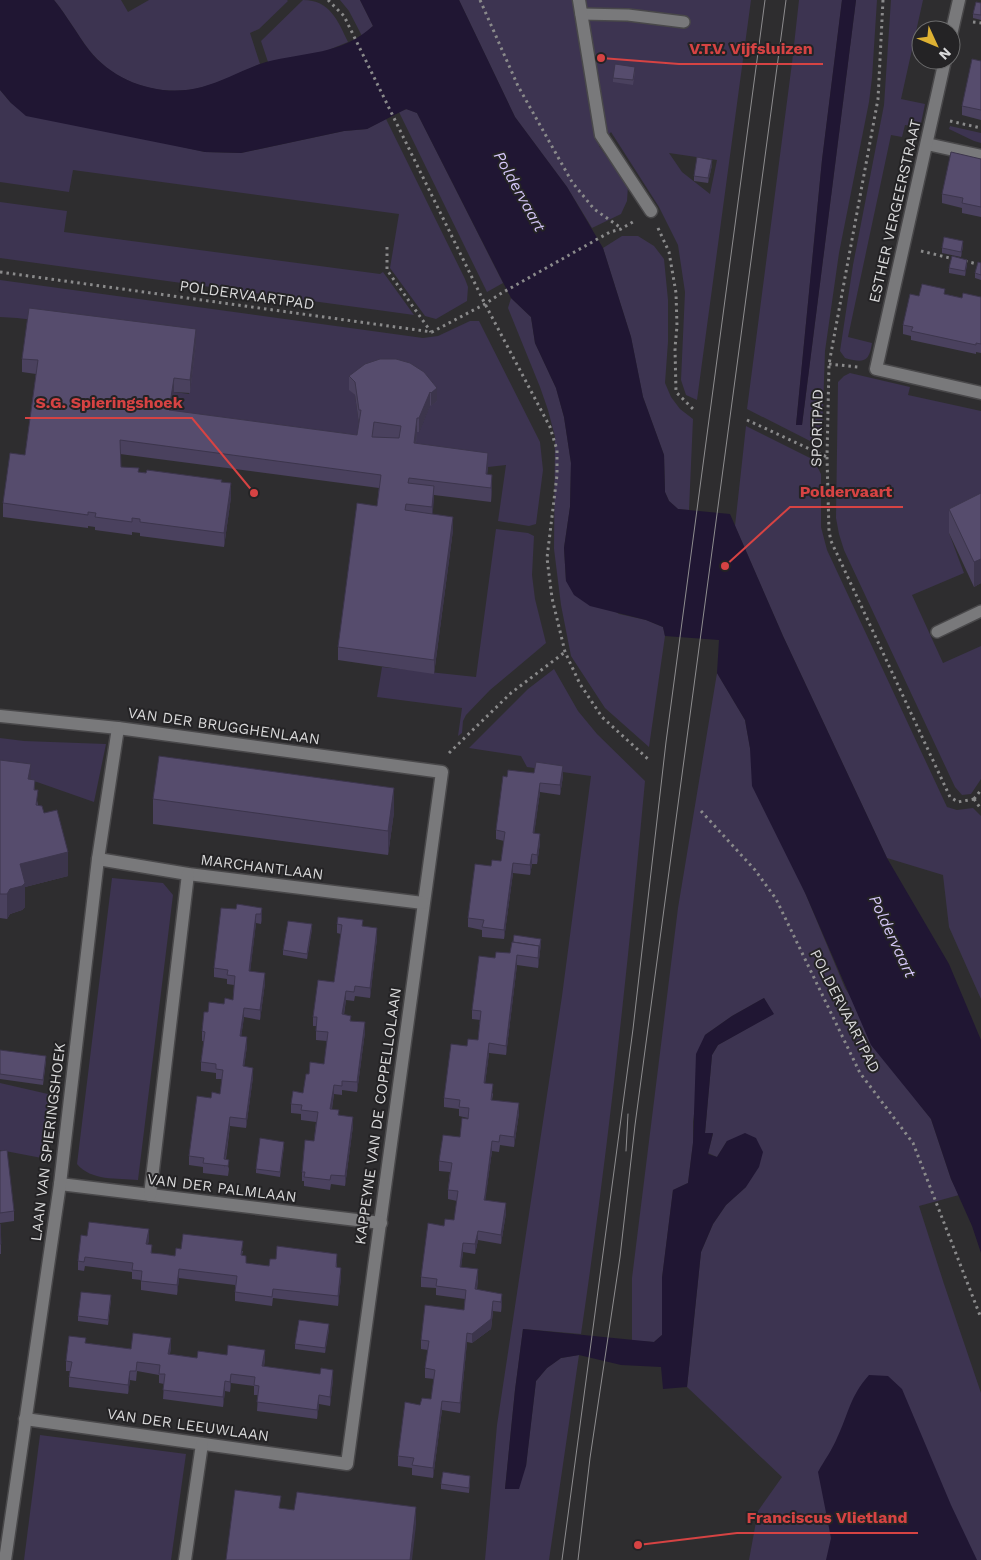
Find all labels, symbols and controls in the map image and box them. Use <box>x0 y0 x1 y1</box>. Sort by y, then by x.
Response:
north arrow <box>911 20 961 70</box>
callout: V.T.V. Vijfsluizen <box>679 33 823 64</box>
text: V.T.V. Vijfsluizen <box>689 39 813 58</box>
text: N <box>936 45 955 63</box>
street label: ESTHER VERGEERSTRAAT <box>865 117 925 305</box>
water label: Poldervaart <box>490 148 550 235</box>
street label: POLDERVAARTPAD <box>178 277 316 313</box>
callout: S.G. Spieringshoek <box>25 387 192 418</box>
street label: SPORTPAD <box>807 389 827 467</box>
text: S.G. Spieringshoek <box>35 393 183 412</box>
callout: Poldervaart <box>790 476 903 507</box>
text: Poldervaart <box>800 482 892 501</box>
street label: VAN DER BRUGGHENLAAN <box>127 704 321 748</box>
street label: MARCHANTLAAN <box>200 851 324 883</box>
water label: Poldervaart <box>865 892 920 981</box>
street label: POLDERVAARTPAD <box>806 946 884 1076</box>
street label: KAPPEYNE VAN DE COPPELLOLAAN <box>351 986 405 1246</box>
street label: LAAN VAN SPIERINGSHOEK <box>27 1042 69 1242</box>
street label: VAN DER PALMLAAN <box>146 1170 298 1206</box>
street label: VAN DER LEEUWLAAN <box>106 1405 270 1445</box>
callout: Franciscus Vlietland <box>737 1502 918 1533</box>
text: Franciscus Vlietland <box>747 1508 907 1527</box>

